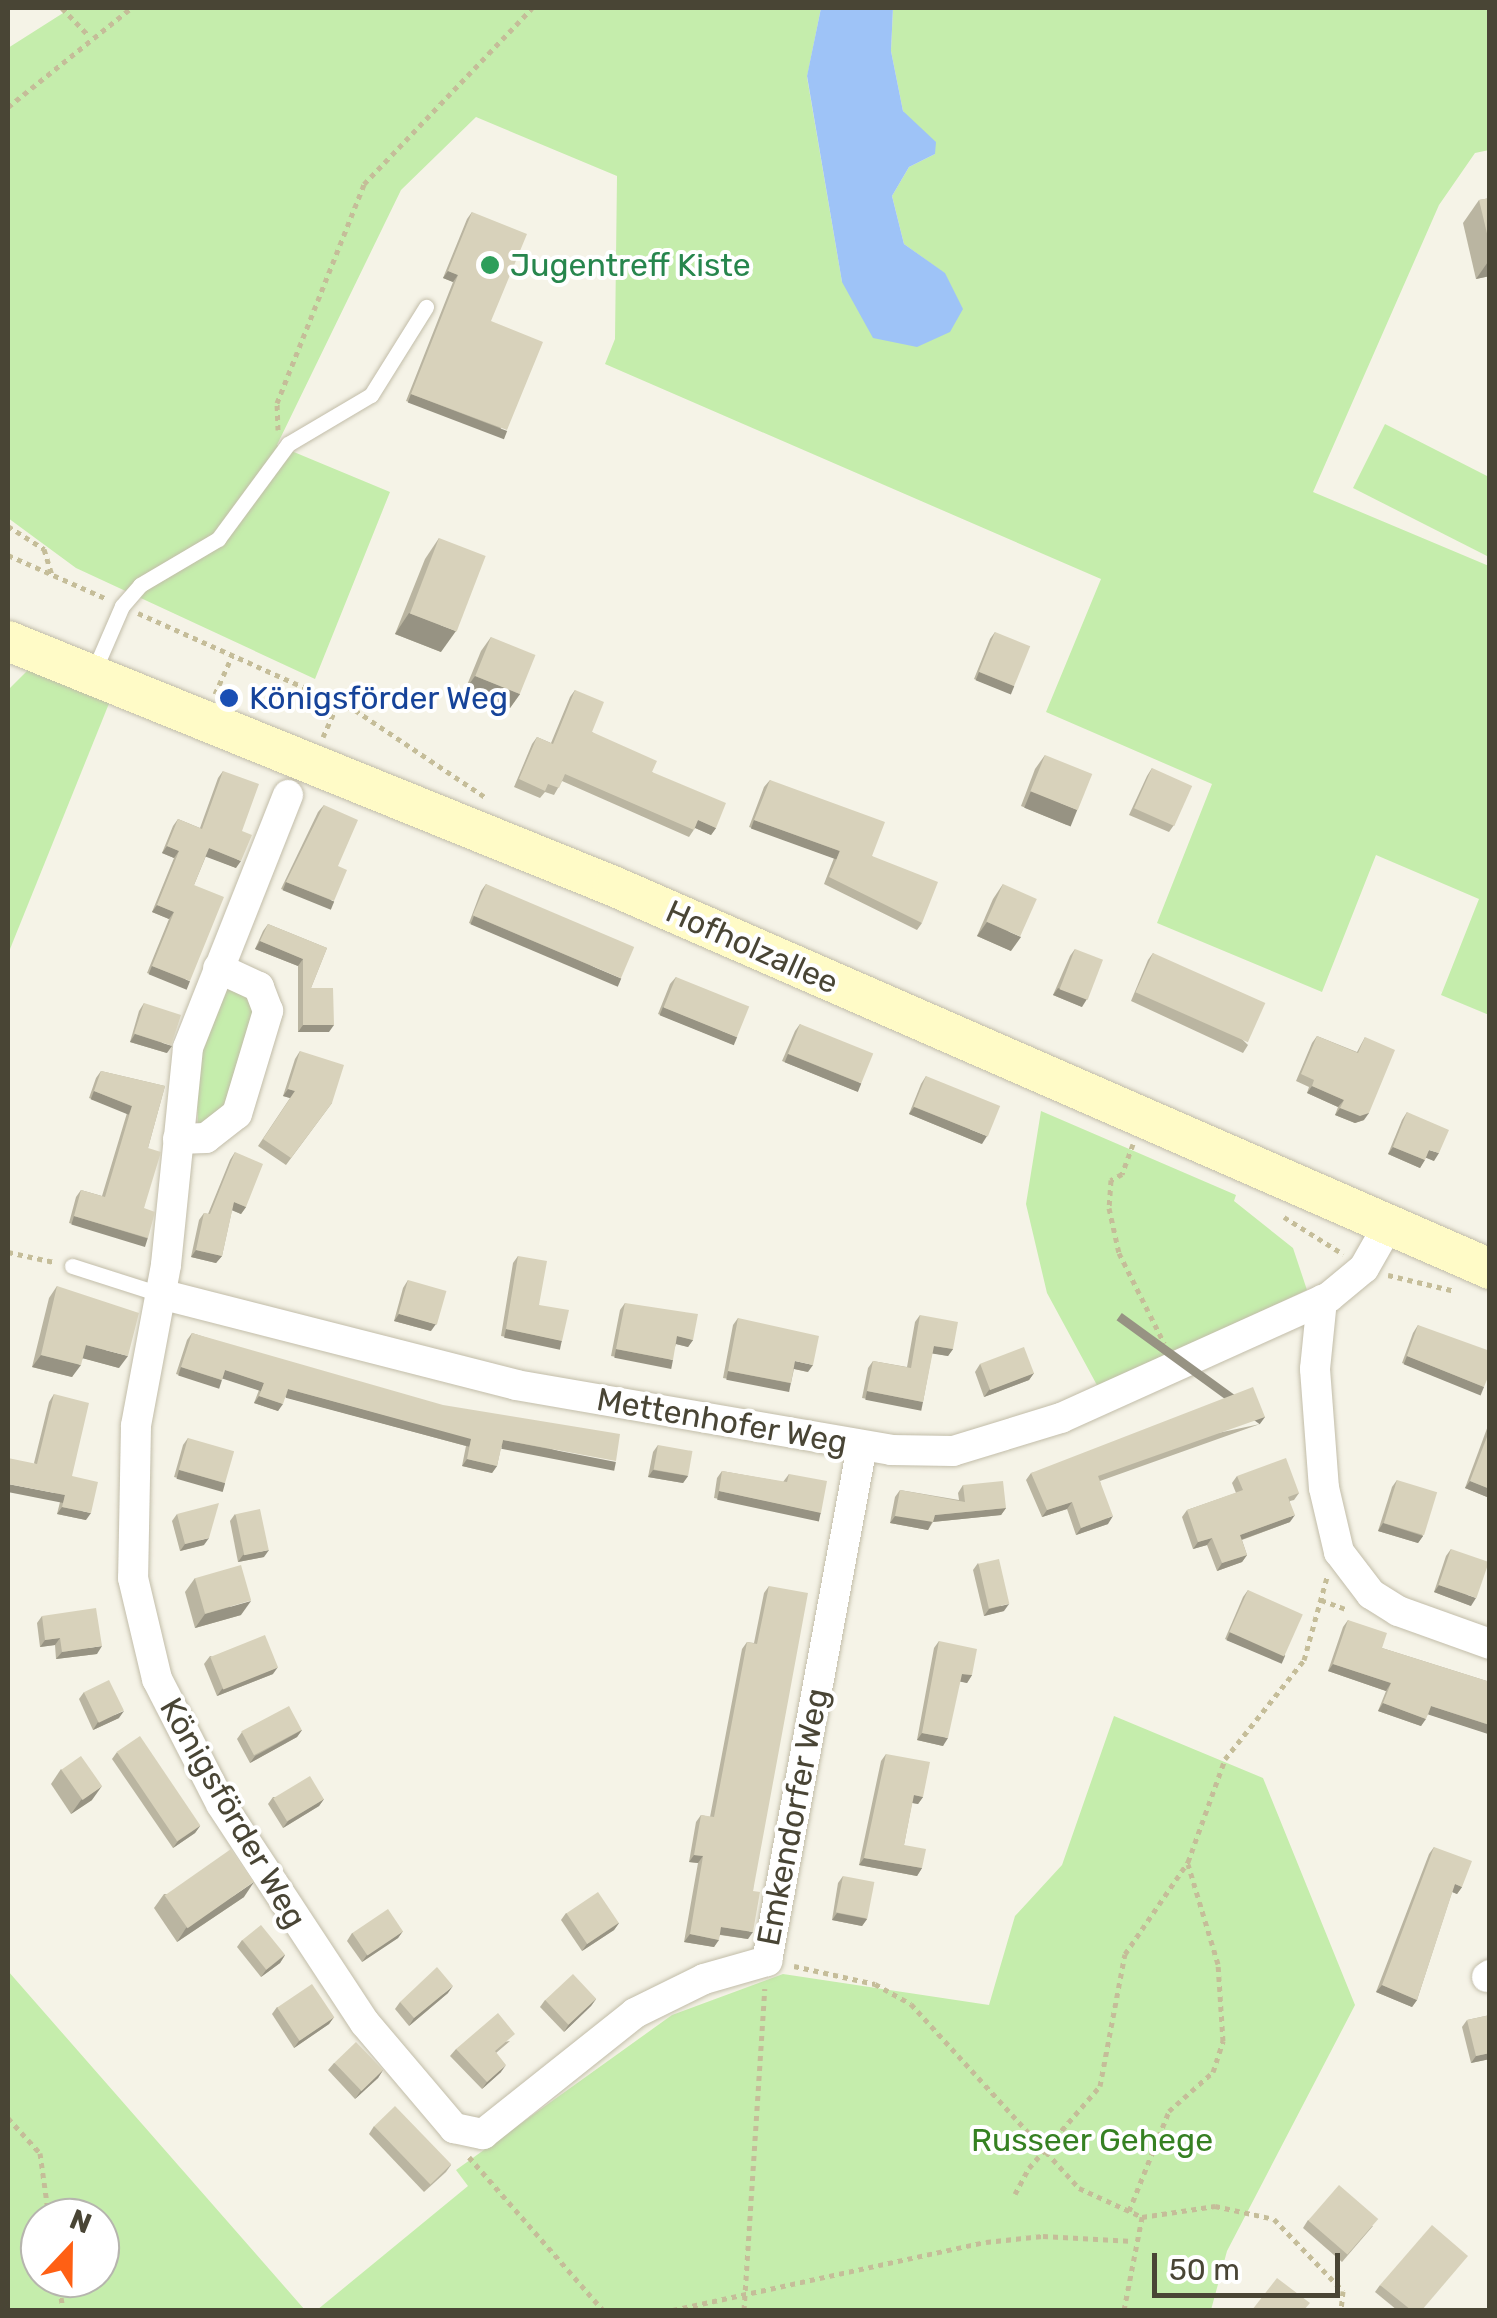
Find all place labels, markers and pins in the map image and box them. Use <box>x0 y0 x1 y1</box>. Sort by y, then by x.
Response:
place label: Jugentreff Kiste <box>510 246 751 284</box>
marker: Jugentreff Kiste <box>479 254 501 276</box>
place label: Königsförder Weg <box>249 679 509 717</box>
marker: Königsförder Weg <box>218 687 240 709</box>

